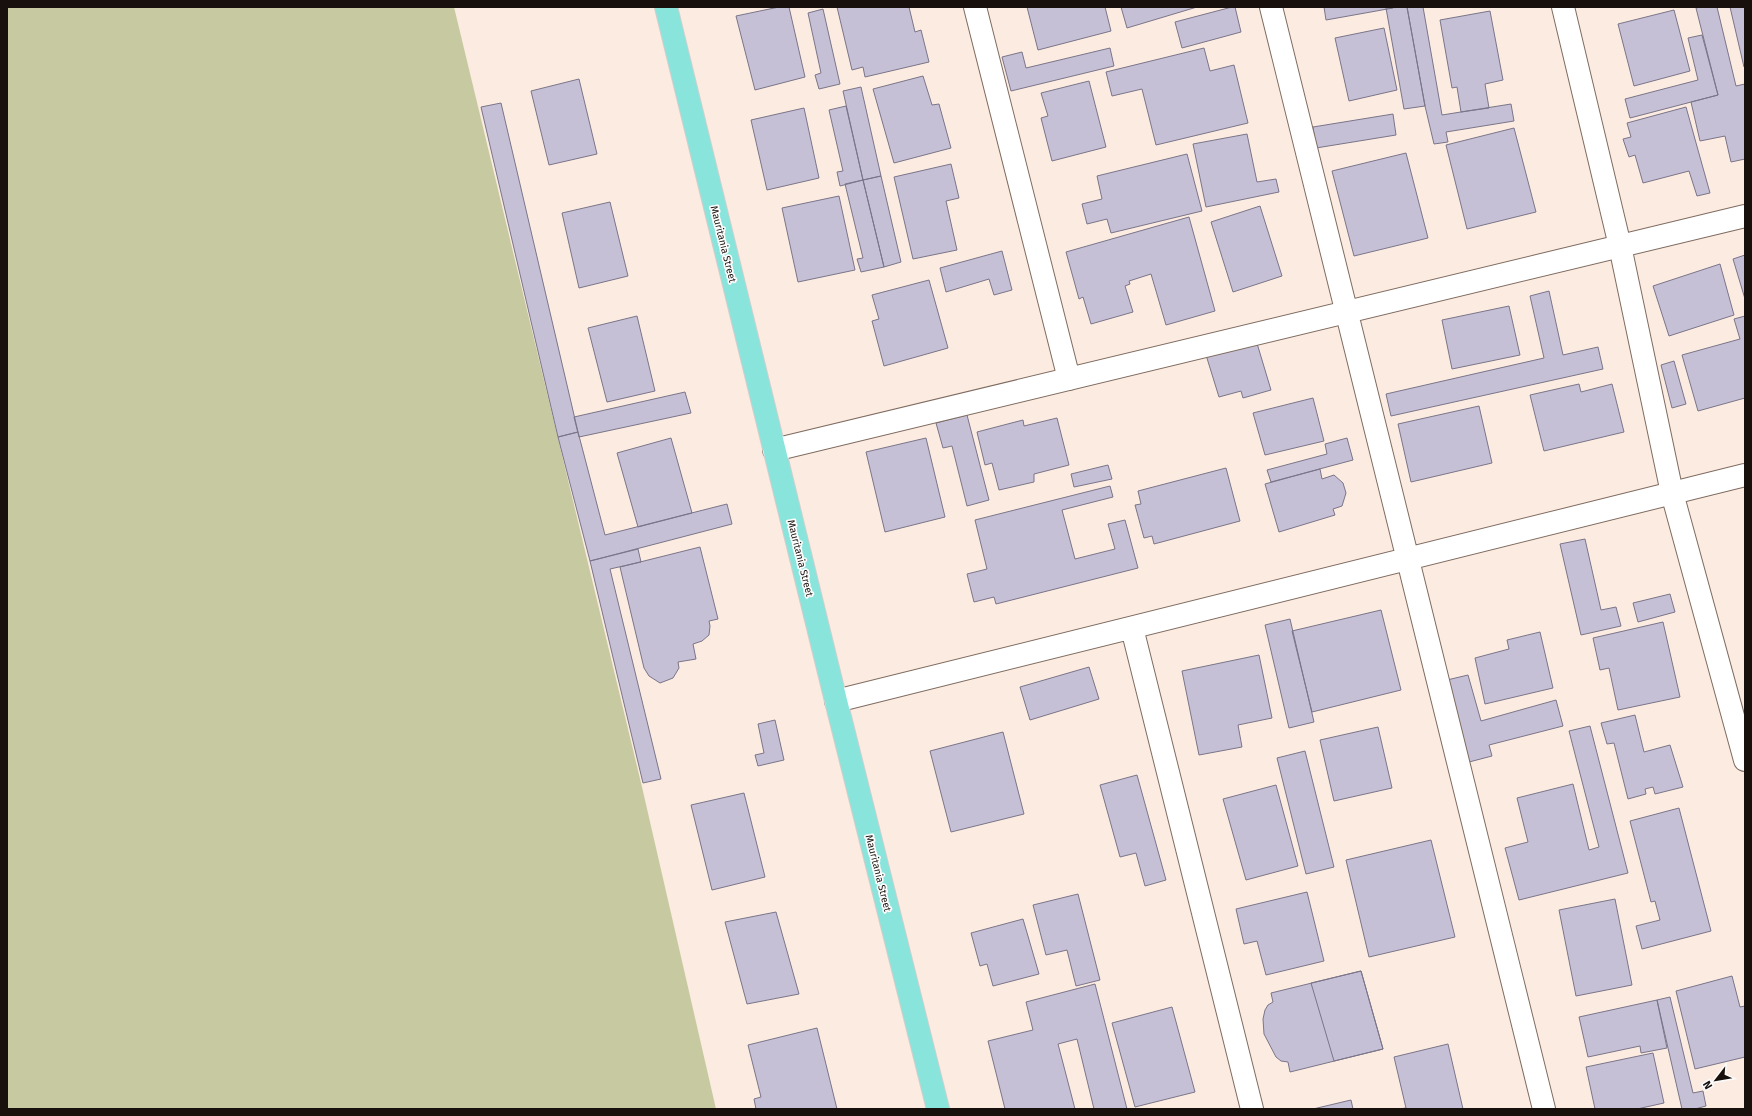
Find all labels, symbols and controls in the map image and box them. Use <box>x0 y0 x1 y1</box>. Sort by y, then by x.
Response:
street label: Mauritania Street <box>708 205 738 284</box>
street label: Mauritania Street <box>785 519 815 598</box>
street label: Mauritania Street <box>863 834 893 913</box>
north arrow <box>1696 1060 1736 1100</box>
text: N <box>1700 1078 1715 1091</box>

